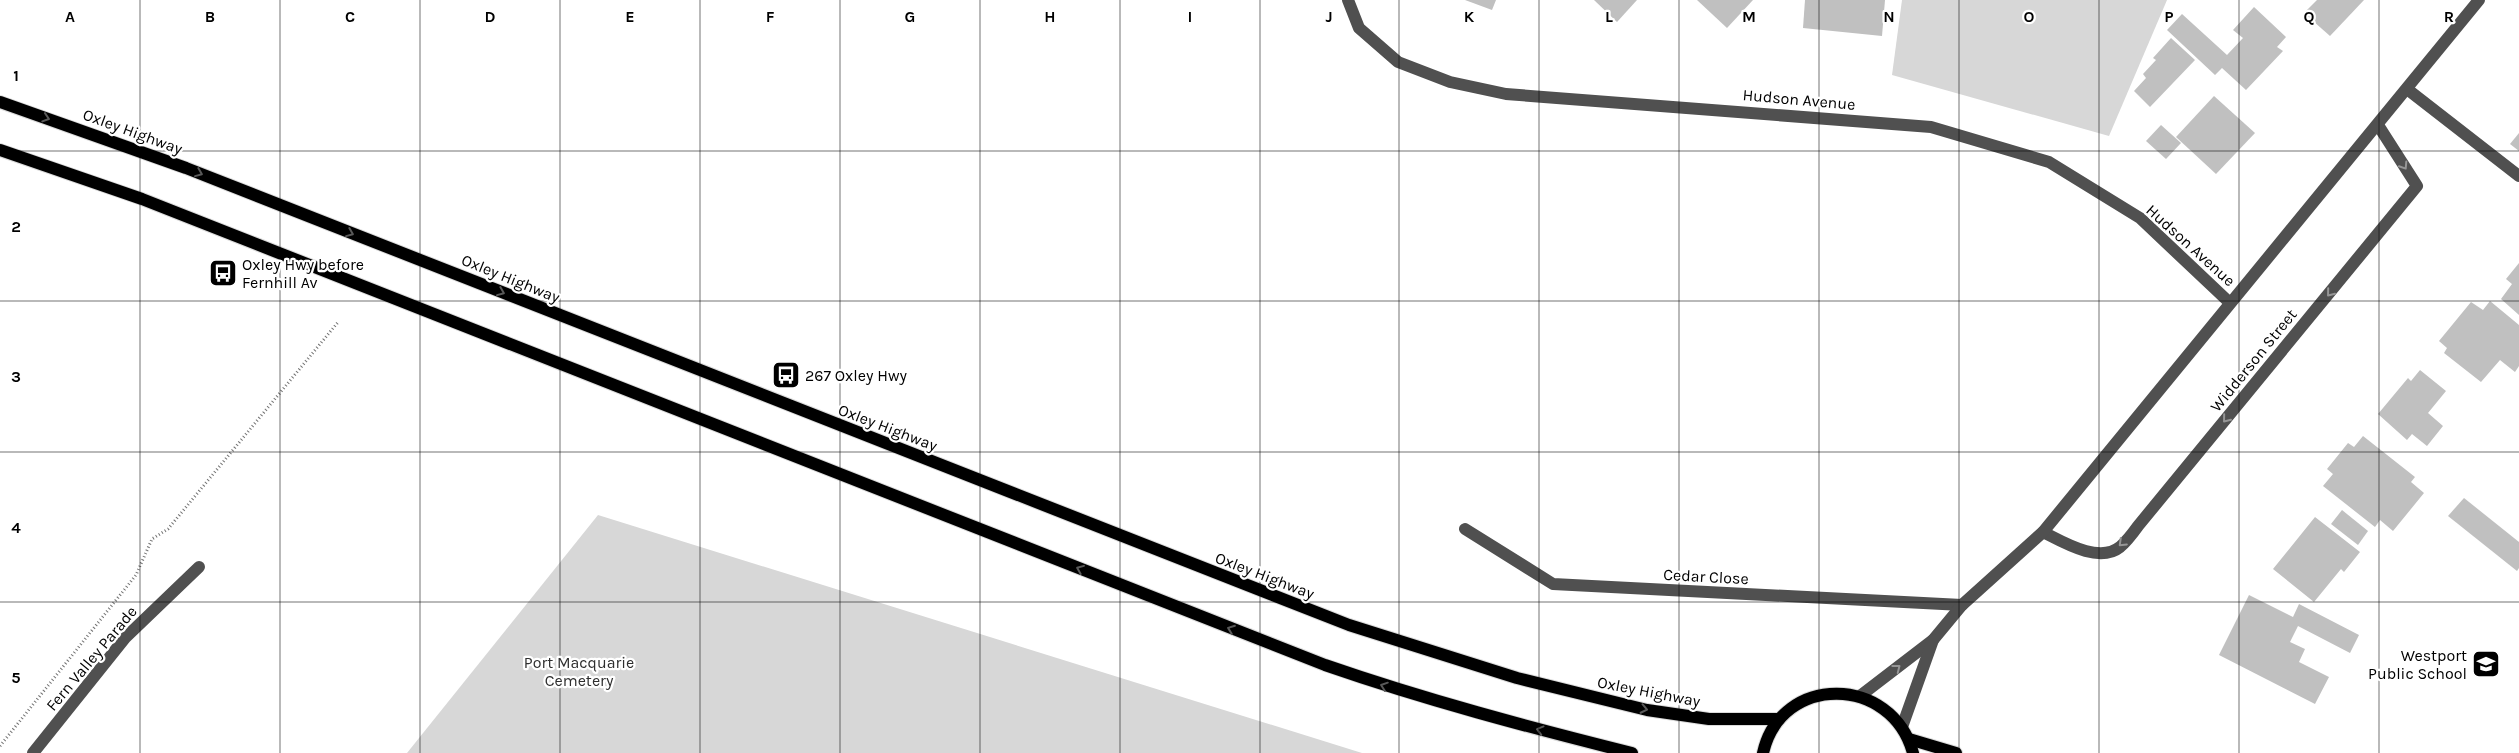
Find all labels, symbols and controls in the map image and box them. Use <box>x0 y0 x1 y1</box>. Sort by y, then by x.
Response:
text: A <box>65 7 75 26</box>
text: B <box>205 7 215 26</box>
text: C <box>345 7 355 26</box>
text: D <box>485 7 496 26</box>
text: E <box>625 7 635 26</box>
text: F <box>766 7 775 26</box>
text: G <box>905 7 915 26</box>
text: H <box>1044 7 1056 26</box>
text: I <box>1188 7 1192 26</box>
text: J <box>1325 7 1333 26</box>
text: K <box>1464 7 1475 26</box>
text: L <box>1605 7 1613 26</box>
text: M <box>1742 7 1756 26</box>
text: N <box>1883 7 1895 26</box>
text: O <box>2024 7 2035 26</box>
text: P <box>2164 7 2174 26</box>
text: Q <box>2304 7 2315 26</box>
text: R <box>2444 7 2454 26</box>
text: 1 <box>13 66 19 85</box>
street label: Hudson Avenue <box>1742 85 1856 114</box>
street label: Oxley Highway <box>80 105 186 158</box>
one-way arrow <box>42 112 50 122</box>
one-way arrow <box>2398 161 2408 170</box>
one-way arrow <box>194 167 203 177</box>
street label: Hudson Avenue <box>2142 200 2239 290</box>
text: 2 <box>11 217 21 236</box>
one-way arrow <box>345 226 354 237</box>
street label: Oxley Highway <box>459 250 563 307</box>
place label: Oxley Hwy before Fernhill Av <box>242 255 364 292</box>
bus stop icon: Oxley Hwy before Fernhill Av <box>208 258 238 288</box>
one-way arrow <box>497 286 505 296</box>
one-way arrow <box>2327 287 2335 296</box>
street label: Widderson Street <box>2206 305 2301 415</box>
bus stop icon: 267 Oxley Hwy <box>771 360 801 390</box>
place label: 267 Oxley Hwy <box>805 366 907 385</box>
text: 3 <box>11 367 21 386</box>
street label: Oxley Highway <box>836 400 940 455</box>
one-way arrow <box>2223 413 2232 422</box>
text: 4 <box>11 518 21 537</box>
one-way arrow <box>2119 537 2128 546</box>
street label: Oxley Highway <box>1213 548 1317 603</box>
one-way arrow <box>1076 565 1085 575</box>
street label: Cedar Close <box>1663 565 1749 588</box>
street label: Fern Valley Parade <box>42 602 141 715</box>
one-way arrow <box>1227 625 1236 635</box>
place label: Westport Public School <box>2368 646 2467 683</box>
school or university icon: Westport Public School <box>2471 649 2501 679</box>
park label: Port Macquarie Cemetery <box>524 653 634 690</box>
one-way arrow <box>1891 666 1900 674</box>
text: 5 <box>11 668 21 687</box>
street label: Oxley Highway <box>1596 672 1703 711</box>
one-way arrow <box>1380 681 1388 691</box>
one-way arrow <box>1640 704 1649 714</box>
one-way arrow <box>1535 725 1544 736</box>

